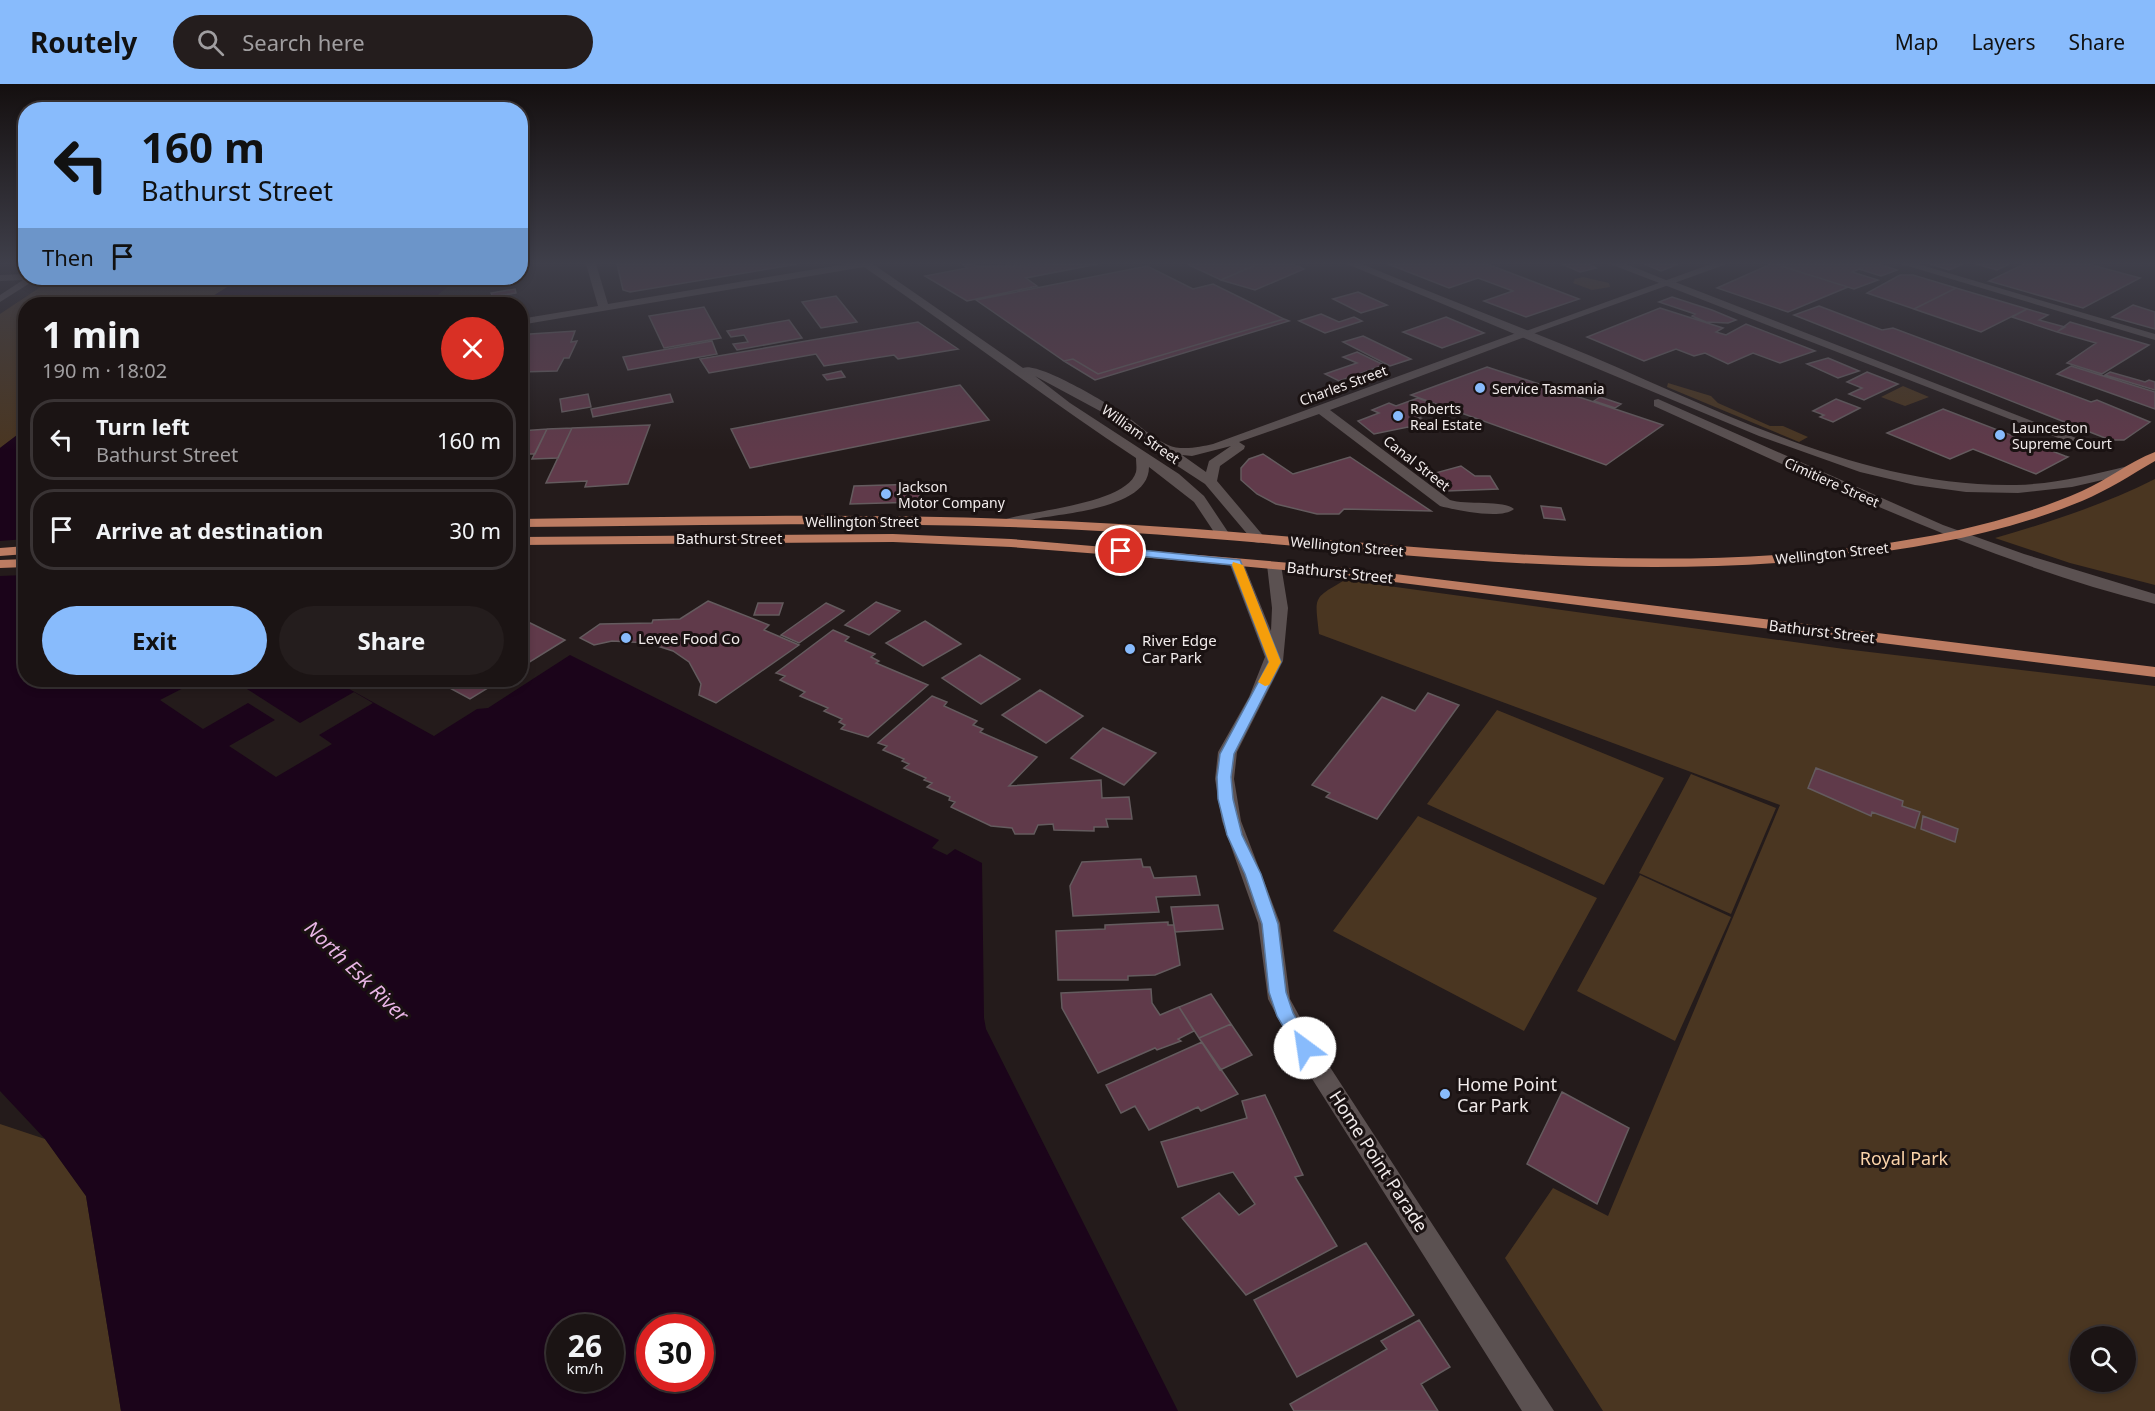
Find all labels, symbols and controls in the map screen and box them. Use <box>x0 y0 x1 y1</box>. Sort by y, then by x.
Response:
search box <box>173 15 593 69</box>
text: Routely <box>30 23 137 61</box>
icon: search <box>194 26 227 59</box>
text: Search here <box>242 27 365 57</box>
text: Map <box>1895 28 1939 56</box>
text: Layers <box>1972 28 2036 56</box>
text: Share <box>2069 28 2125 56</box>
text: 160 m <box>141 118 265 175</box>
icon: left <box>42 126 120 204</box>
text: Bathurst Street <box>141 172 333 209</box>
icon: arrive <box>106 240 139 273</box>
text: Then <box>42 242 94 272</box>
text: 1 min <box>42 310 141 359</box>
button: close <box>441 317 504 380</box>
text: 190 m · 18:02 <box>42 357 167 384</box>
street label: Charles Street <box>1296 360 1390 410</box>
place label: Service Tasmania <box>1492 379 1605 398</box>
marker: Service Tasmania <box>1473 381 1487 395</box>
place label: Roberts Real Estate <box>1410 399 1482 434</box>
street label: William Street <box>1098 400 1184 468</box>
marker: Roberts Real Estate <box>1391 409 1405 423</box>
text: Turn left <box>96 411 190 441</box>
place label: Launceston Supreme Court <box>2012 418 2112 453</box>
icon: left <box>45 423 78 456</box>
text: 160 m <box>437 425 501 455</box>
marker: Launceston Supreme Court <box>1993 428 2007 442</box>
street label: Canal Street <box>1380 431 1454 495</box>
text: Bathurst Street <box>96 441 238 468</box>
street label: Cimitiere Street <box>1782 453 1882 511</box>
place label: Jackson Motor Company <box>896 477 1006 512</box>
marker: Jackson Motor Company <box>879 487 893 501</box>
street label: Wellington Street <box>805 512 919 531</box>
icon: arrive <box>45 513 78 546</box>
text: Arrive at destination <box>96 515 323 545</box>
text: 30 m <box>450 515 501 545</box>
pin <box>1095 525 1146 576</box>
street label: Bathurst Street <box>676 528 783 548</box>
street label: Wellington Street <box>1290 532 1404 560</box>
icon: arrive <box>1104 534 1137 567</box>
street label: Wellington Street <box>1774 538 1890 568</box>
street label: Bathurst Street <box>1286 556 1395 588</box>
button: Exit <box>42 606 267 675</box>
button: Share <box>279 606 504 675</box>
street label: Bathurst Street <box>1768 615 1877 647</box>
place label: Levee Food Co <box>638 628 740 648</box>
place label: River Edge Car Park <box>1142 630 1217 667</box>
marker: Levee Food Co <box>619 631 633 645</box>
marker: River Edge Car Park <box>1123 642 1137 656</box>
water label: North Esk River <box>299 915 416 1028</box>
position arrow <box>1273 1016 1337 1080</box>
place label: Home Point Car Park <box>1457 1072 1557 1117</box>
street label: Home Point Parade <box>1324 1086 1434 1236</box>
marker: Home Point Car Park <box>1438 1087 1452 1101</box>
park label: Royal Park <box>1860 1146 1949 1170</box>
speed limit sign: 30 <box>636 1314 714 1392</box>
text: 26 <box>568 1325 602 1366</box>
map controls <box>2070 1326 2136 1392</box>
button: search <box>2070 1326 2136 1392</box>
text: km/h <box>567 1358 603 1378</box>

